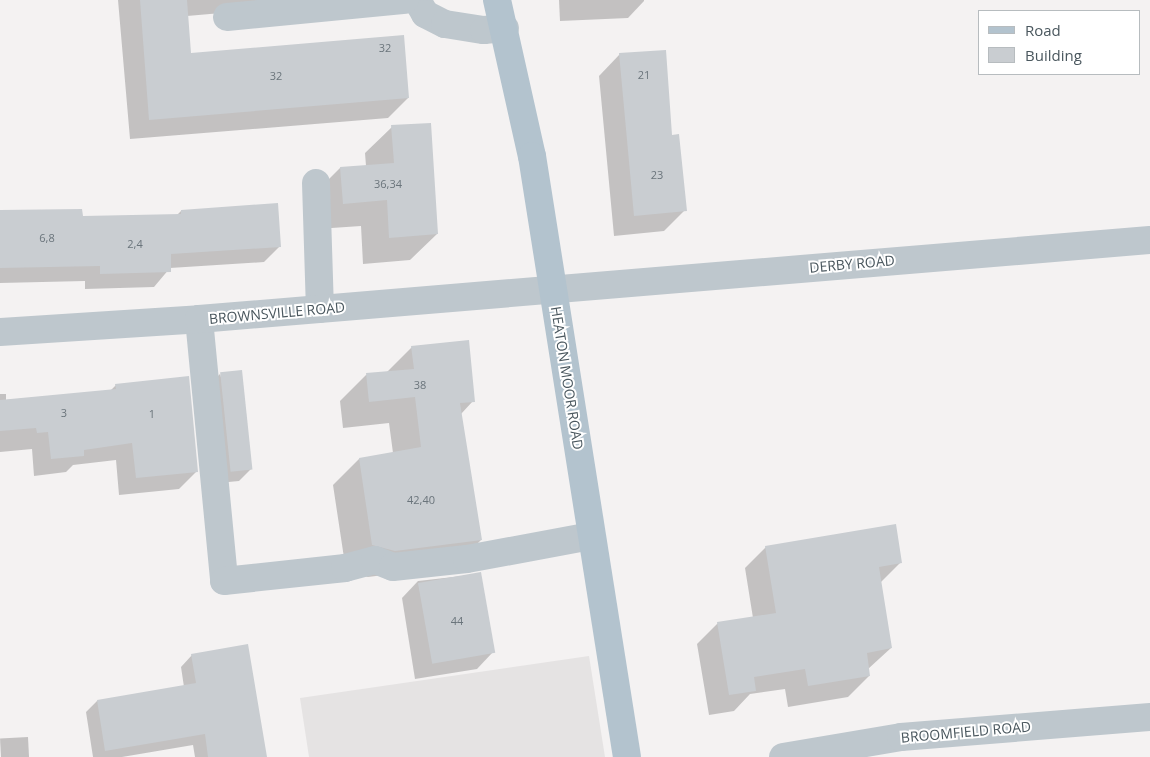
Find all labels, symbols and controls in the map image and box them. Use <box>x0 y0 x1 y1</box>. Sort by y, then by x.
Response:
legend <box>978 10 1140 75</box>
text: Road <box>1025 20 1061 40</box>
house number: 32 <box>379 41 391 55</box>
text: Building <box>1025 45 1082 65</box>
house number: 21 <box>638 68 650 82</box>
house number: 32 <box>270 69 282 83</box>
house number: 23 <box>651 168 663 182</box>
house number: 36,34 <box>374 177 402 191</box>
house number: 6,8 <box>39 231 55 245</box>
house number: 2,4 <box>127 237 143 251</box>
street label: DERBY ROAD <box>809 252 895 276</box>
street label: BROWNSVILLE ROAD <box>208 299 346 327</box>
street label: HEATON MOOR ROAD <box>547 305 587 451</box>
house number: 38 <box>414 378 426 392</box>
house number: 3 <box>61 406 67 420</box>
house number: 1 <box>149 407 155 421</box>
house number: 42,40 <box>407 493 435 507</box>
house number: 44 <box>451 614 463 628</box>
street label: BROOMFIELD ROAD <box>900 718 1032 746</box>

